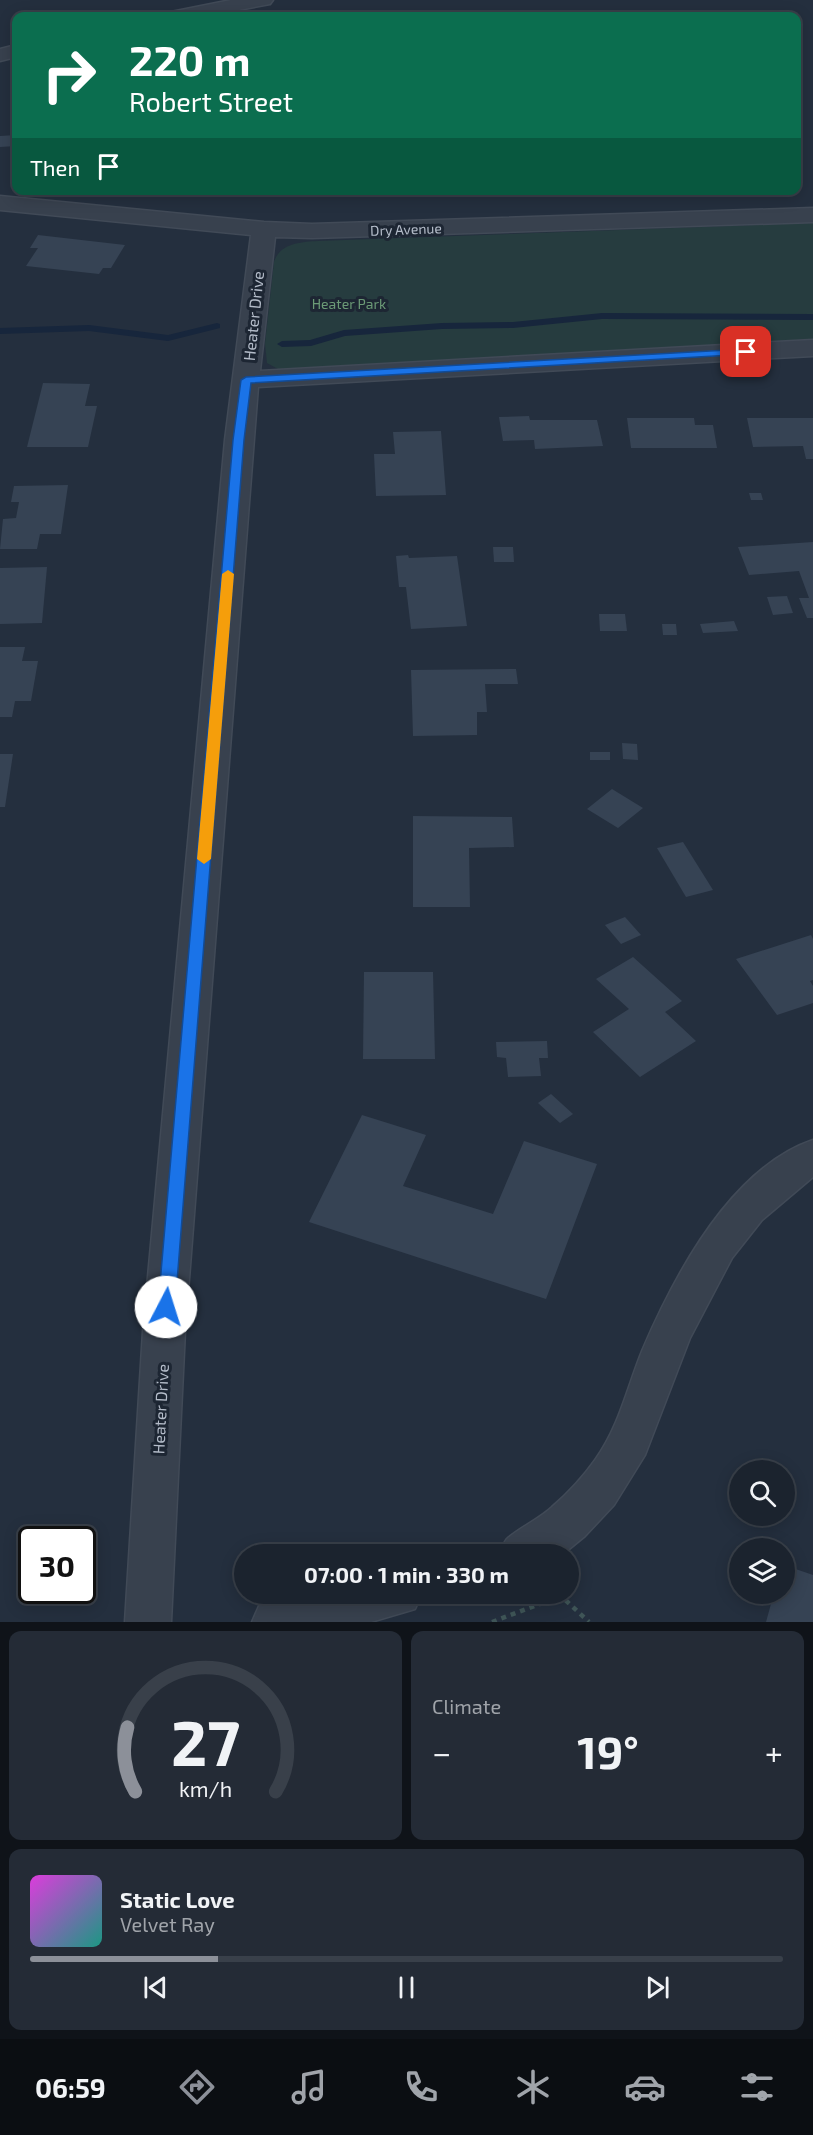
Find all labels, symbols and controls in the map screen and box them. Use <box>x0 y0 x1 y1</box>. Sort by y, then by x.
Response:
text: 220 m <box>129 34 250 84</box>
icon: right <box>30 36 108 114</box>
text: Robert Street <box>129 85 293 117</box>
icon: arrive <box>92 150 125 183</box>
text: Then <box>30 154 80 180</box>
street label: Dry Avenue <box>370 219 442 239</box>
street label: Heater Drive <box>239 270 267 362</box>
park label: Heater Park <box>312 295 386 312</box>
pin <box>720 326 771 377</box>
icon: arrive <box>729 335 762 368</box>
position arrow <box>134 1275 198 1339</box>
street label: Heater Drive <box>148 1363 172 1455</box>
map controls <box>729 1460 795 1604</box>
button: search <box>729 1460 795 1526</box>
speed limit sign: 30 <box>18 1526 96 1604</box>
button: layers <box>729 1538 795 1604</box>
text: 07:00 · 1 min · 330 m <box>304 1561 509 1587</box>
text: Climate <box>432 1694 501 1718</box>
text: 27 <box>171 1704 240 1779</box>
text: 19° <box>577 1724 639 1778</box>
text: − <box>432 1732 451 1772</box>
text: + <box>765 1732 783 1772</box>
text: km/h <box>179 1777 232 1802</box>
text: Static Love <box>120 1886 235 1912</box>
text: Velvet Ray <box>120 1912 215 1936</box>
icon: previous <box>139 1971 172 2004</box>
icon: pause <box>390 1971 423 2004</box>
icon: next <box>641 1971 674 2004</box>
icon: directions <box>176 2066 218 2108</box>
icon: music <box>288 2066 330 2108</box>
icon: phone <box>400 2066 442 2108</box>
icon: climate <box>512 2066 554 2108</box>
icon: car <box>624 2066 666 2108</box>
icon: filters <box>736 2066 778 2108</box>
text: 06:59 <box>35 2071 106 2103</box>

